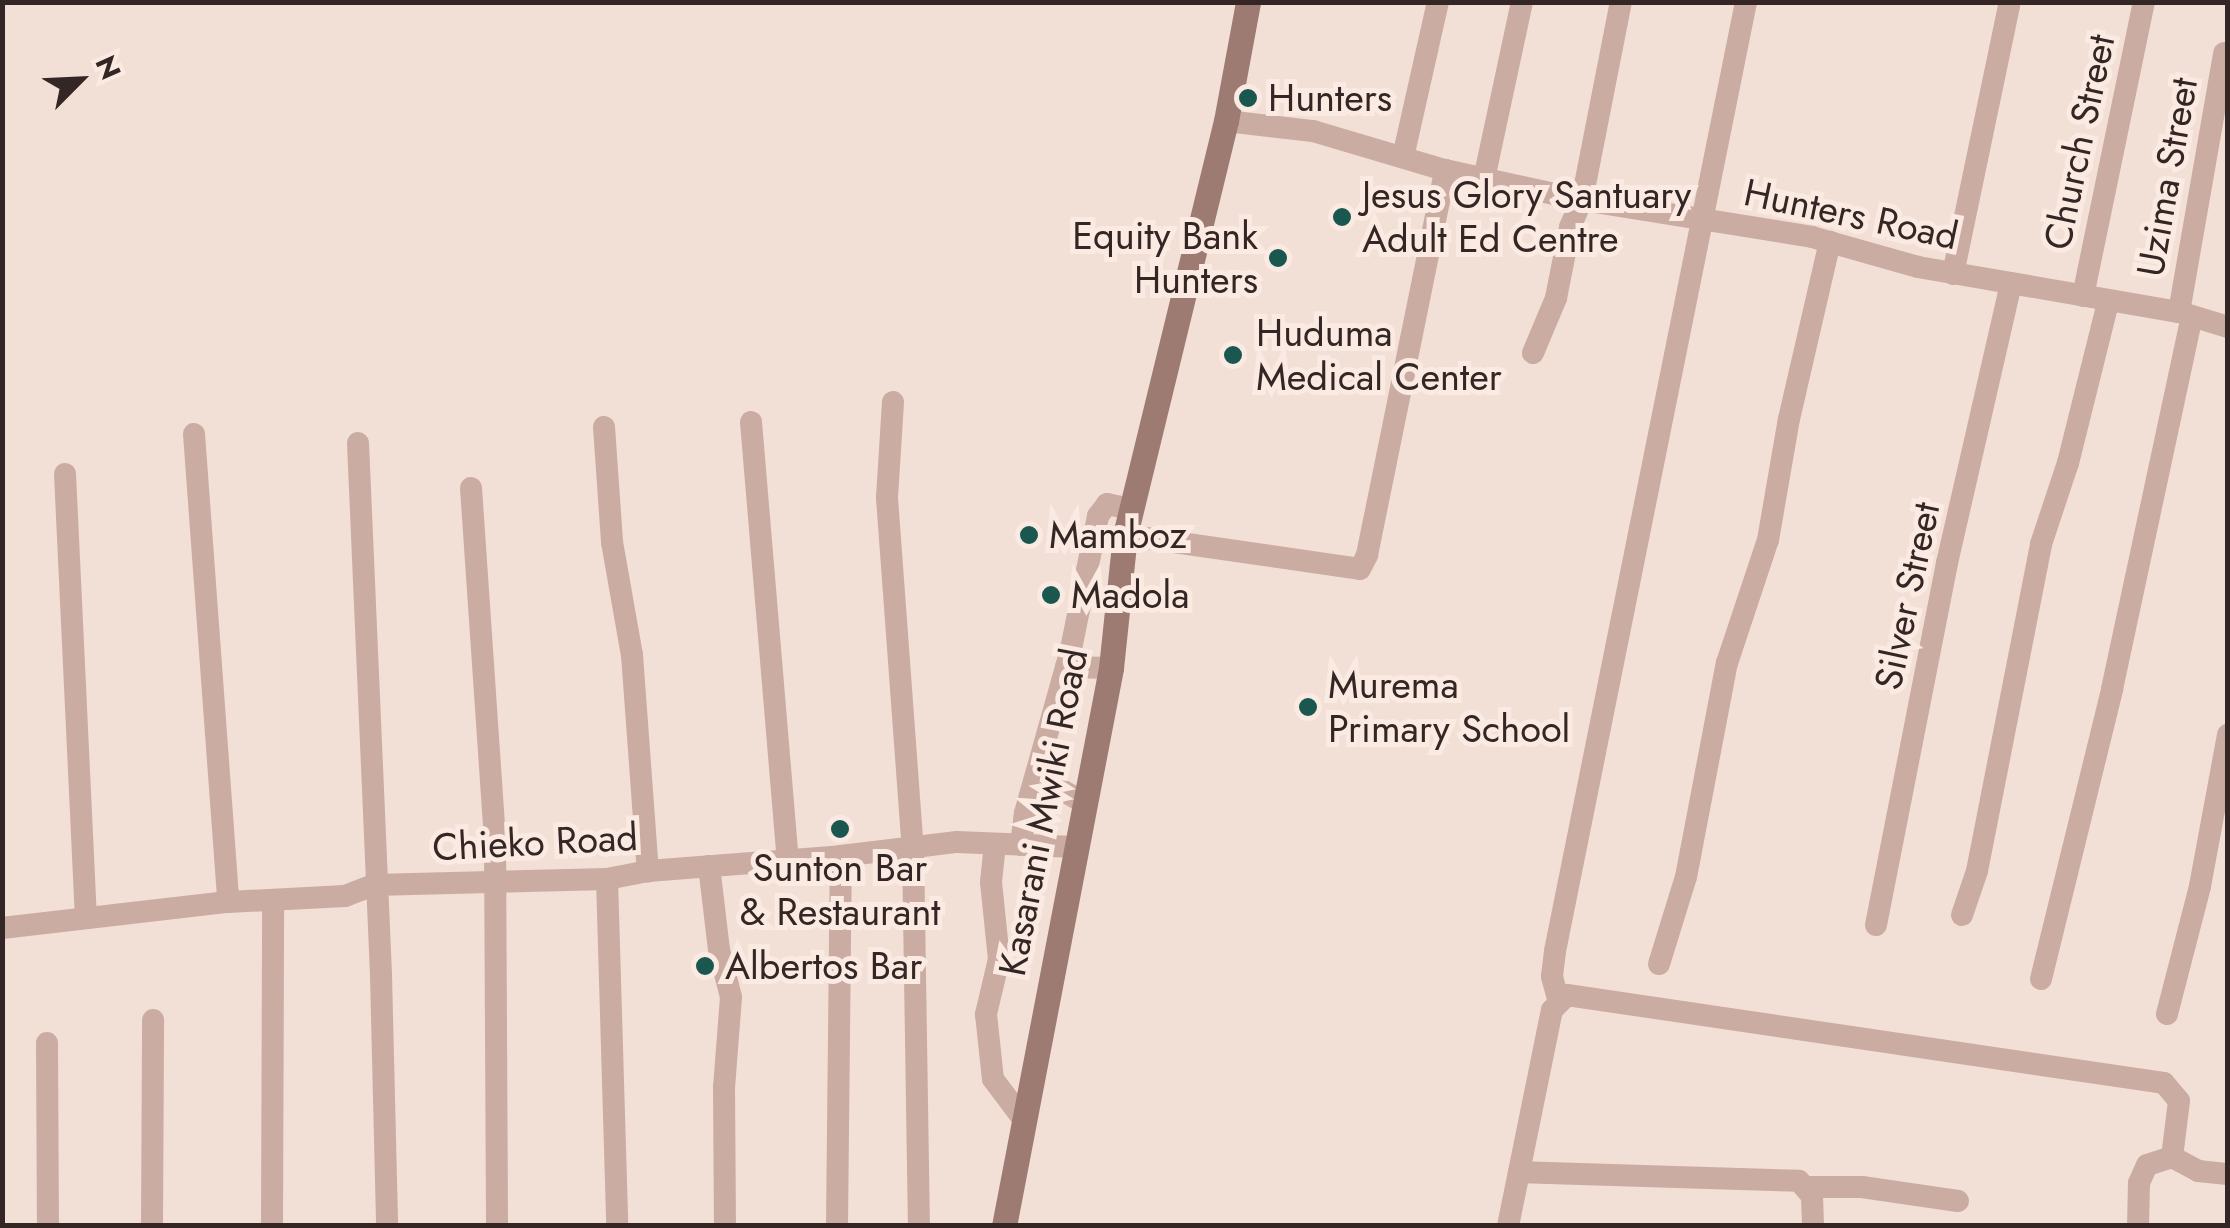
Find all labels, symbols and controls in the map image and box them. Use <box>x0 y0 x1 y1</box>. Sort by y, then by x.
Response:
north arrow <box>30 30 130 130</box>
street label: Church Street <box>2034 30 2124 254</box>
text: N <box>85 49 131 86</box>
street label: Uzima Street <box>2127 74 2207 280</box>
place label: Hunters <box>1268 75 1392 121</box>
marker: Hunters <box>1237 87 1259 109</box>
street label: Hunters Road <box>1740 169 1962 259</box>
place label: Jesus Glory Santuary Adult Ed Centre <box>1362 172 1691 262</box>
marker: Jesus Glory Santuary Adult Ed Centre <box>1331 206 1353 228</box>
place label: Equity Bank Hunters <box>1072 213 1258 302</box>
marker: Equity Bank Hunters <box>1267 247 1289 269</box>
place label: Huduma Medical Center <box>1256 310 1502 399</box>
marker: Huduma Medical Center <box>1220 342 1246 368</box>
street label: Silver Street <box>1865 498 1949 694</box>
place label: Mamboz <box>1049 512 1187 558</box>
marker: Mamboz <box>1018 524 1040 546</box>
place label: Madola <box>1071 572 1189 618</box>
marker: Madola <box>1040 584 1062 606</box>
street label: Kasarani Mwiki Road <box>989 645 1097 979</box>
place label: Murema Primary School <box>1328 662 1570 752</box>
marker: Murema Primary School <box>1297 696 1319 718</box>
street label: Chieko Road <box>431 814 639 870</box>
marker: Sunton Bar & Restaurant <box>829 818 851 840</box>
place label: Sunton Bar & Restaurant <box>740 845 940 934</box>
place label: Albertos Bar <box>725 943 922 989</box>
marker: Albertos Bar <box>694 955 716 977</box>

